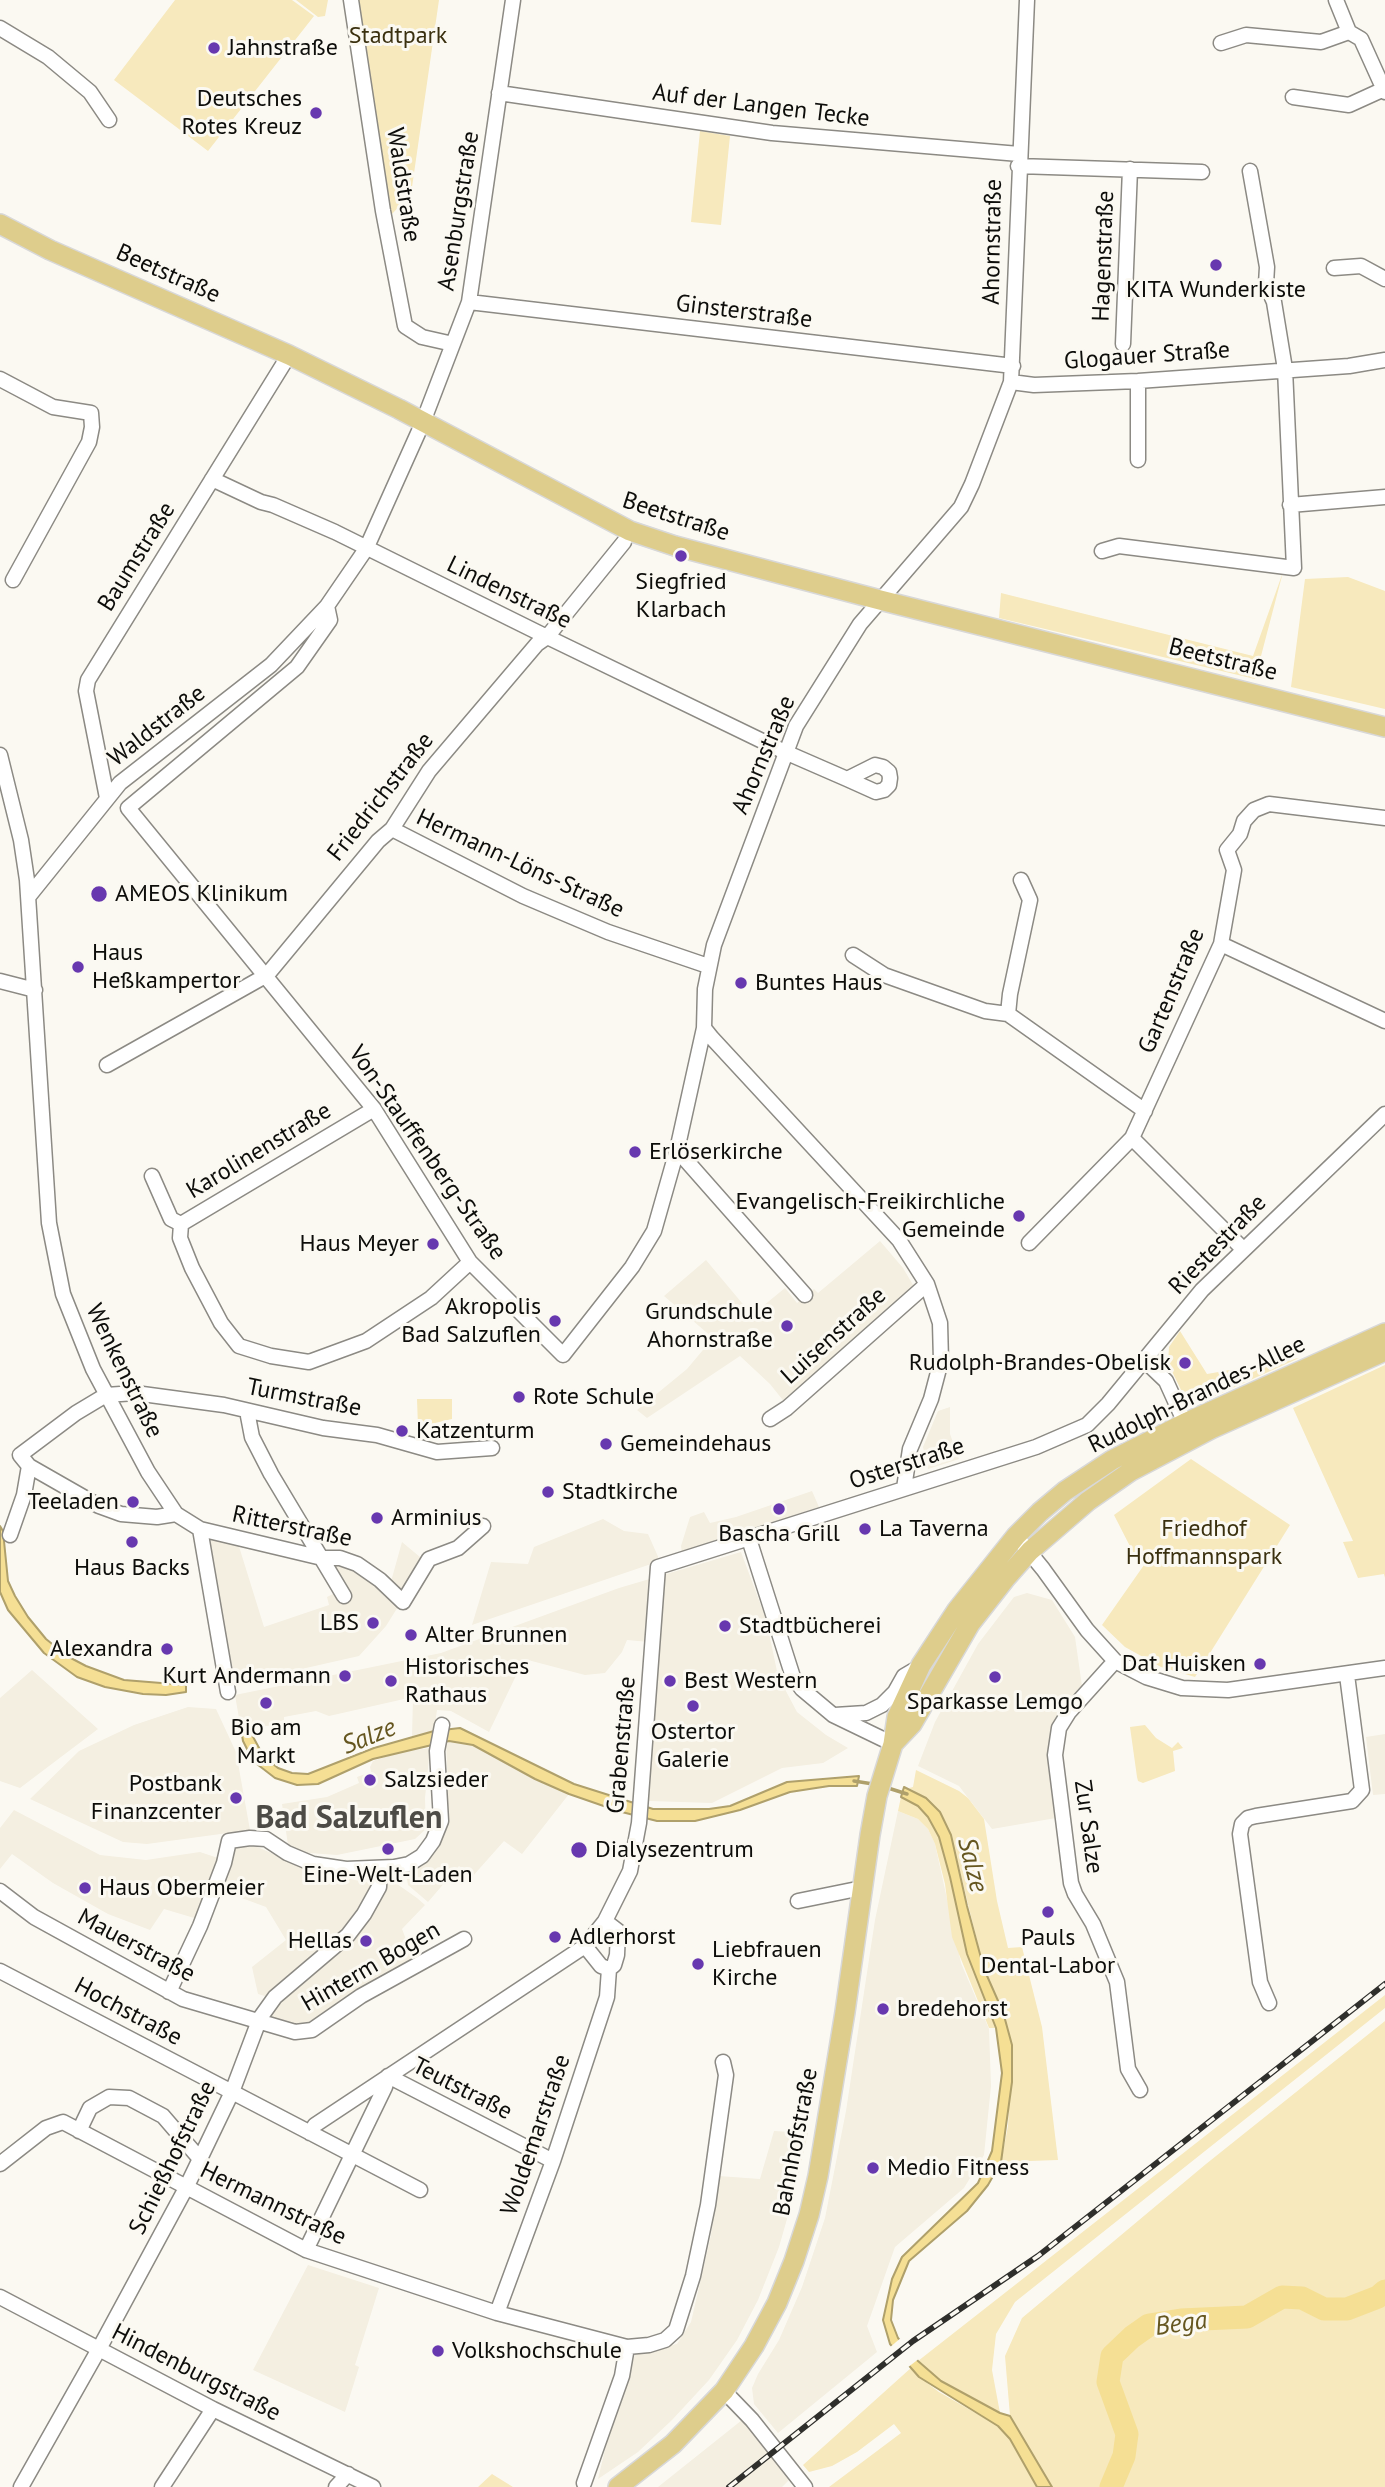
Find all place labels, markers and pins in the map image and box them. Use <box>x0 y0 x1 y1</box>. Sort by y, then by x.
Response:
place label: Jahnstraße <box>228 34 338 62</box>
marker: Jahnstraße <box>206 40 222 56</box>
place label: Deutsches Rotes Kreuz <box>181 85 302 141</box>
marker: Deutsches Rotes Kreuz <box>308 105 324 121</box>
marker: KITA Wunderkiste <box>1208 257 1224 273</box>
place label: KITA Wunderkiste <box>1126 276 1306 304</box>
marker: Siegfried Klarbach <box>673 548 689 564</box>
place label: Siegfried Klarbach <box>635 568 727 624</box>
place label: AMEOS Klinikum <box>115 880 288 908</box>
marker: AMEOS Klinikum <box>89 884 109 904</box>
place label: Haus Heßkampertor <box>92 939 240 995</box>
marker: Haus Heßkampertor <box>70 959 86 975</box>
place label: Buntes Haus <box>755 969 883 997</box>
marker: Buntes Haus <box>733 975 749 991</box>
place label: Erlöserkirche <box>649 1138 783 1166</box>
marker: Erlöserkirche <box>627 1144 643 1160</box>
place label: Evangelisch-Freikirchliche Gemeinde <box>736 1188 1005 1244</box>
marker: Evangelisch-Freikirchliche Gemeinde <box>1011 1208 1027 1224</box>
place label: Haus Meyer <box>300 1230 419 1258</box>
marker: Haus Meyer <box>425 1236 441 1252</box>
place label: Akropolis Bad Salzuflen <box>401 1293 541 1349</box>
place label: Grundschule Ahornstraße <box>645 1298 773 1354</box>
marker: Akropolis Bad Salzuflen <box>547 1313 563 1329</box>
marker: Grundschule Ahornstraße <box>779 1318 795 1334</box>
place label: Rudolph-Brandes-Obelisk <box>909 1349 1171 1377</box>
marker: Rudolph-Brandes-Obelisk <box>1177 1355 1193 1371</box>
place label: Rote Schule <box>533 1383 654 1411</box>
marker: Rote Schule <box>511 1389 527 1405</box>
place label: Katzenturm <box>416 1417 534 1445</box>
marker: Katzenturm <box>394 1423 410 1439</box>
place label: Gemeindehaus <box>620 1430 771 1458</box>
marker: Gemeindehaus <box>598 1436 614 1452</box>
place label: Stadtkirche <box>562 1478 678 1506</box>
marker: Stadtkirche <box>540 1484 556 1500</box>
place label: Teeladen <box>27 1488 119 1516</box>
marker: Teeladen <box>125 1494 141 1510</box>
marker: Bascha Grill <box>771 1501 787 1517</box>
place label: Arminius <box>391 1504 482 1532</box>
marker: Arminius <box>369 1510 385 1526</box>
place label: La Taverna <box>879 1515 989 1543</box>
place label: Bascha Grill <box>718 1520 840 1548</box>
marker: La Taverna <box>857 1521 873 1537</box>
marker: Haus Backs <box>124 1534 140 1550</box>
place label: Haus Backs <box>74 1554 190 1582</box>
place label: LBS <box>320 1609 359 1637</box>
place label: Stadtbücherei <box>739 1612 882 1640</box>
marker: LBS <box>365 1615 381 1631</box>
marker: Stadtbücherei <box>717 1618 733 1634</box>
place label: Alter Brunnen <box>425 1621 567 1649</box>
marker: Alter Brunnen <box>403 1627 419 1643</box>
place label: Alexandra <box>50 1635 153 1663</box>
marker: Alexandra <box>159 1641 175 1657</box>
place label: Dat Huisken <box>1122 1650 1246 1678</box>
place label: Historisches Rathaus <box>405 1653 529 1709</box>
marker: Dat Huisken <box>1252 1656 1268 1672</box>
place label: Kurt Andermann <box>163 1662 331 1690</box>
place label: Best Western <box>684 1667 817 1695</box>
marker: Kurt Andermann <box>337 1668 353 1684</box>
marker: Sparkasse Lemgo <box>987 1669 1003 1685</box>
marker: Historisches Rathaus <box>383 1673 399 1689</box>
marker: Best Western <box>662 1673 678 1689</box>
place label: Sparkasse Lemgo <box>907 1688 1083 1716</box>
marker: Bio am Markt <box>258 1695 274 1711</box>
marker: Ostertor Galerie <box>685 1698 701 1714</box>
place label: Bio am Markt <box>230 1714 302 1770</box>
place label: Ostertor Galerie <box>651 1718 735 1774</box>
place label: Salzsieder <box>384 1766 488 1794</box>
place label: Postbank Finanzcenter <box>91 1770 222 1826</box>
marker: Salzsieder <box>362 1772 378 1788</box>
marker: Postbank Finanzcenter <box>228 1790 244 1806</box>
place label: Dialysezentrum <box>595 1836 754 1864</box>
marker: Dialysezentrum <box>569 1840 589 1860</box>
marker: Eine-Welt-Laden <box>380 1841 396 1857</box>
place label: Eine-Welt-Laden <box>303 1861 473 1889</box>
place label: Haus Obermeier <box>99 1874 265 1902</box>
marker: Haus Obermeier <box>77 1880 93 1896</box>
marker: Pauls Dental-Labor <box>1040 1904 1056 1920</box>
place label: Adlerhorst <box>569 1923 676 1951</box>
place label: Pauls Dental-Labor <box>981 1924 1115 1980</box>
place label: Hellas <box>288 1927 352 1955</box>
marker: Adlerhorst <box>547 1929 563 1945</box>
marker: Hellas <box>358 1933 374 1949</box>
place label: Liebfrauen Kirche <box>712 1936 822 1992</box>
marker: Liebfrauen Kirche <box>690 1956 706 1972</box>
place label: bredehorst <box>897 1995 1008 2023</box>
marker: bredehorst <box>875 2001 891 2017</box>
place label: Medio Fitness <box>887 2154 1029 2182</box>
marker: Medio Fitness <box>865 2160 881 2176</box>
place label: Volkshochschule <box>452 2337 622 2365</box>
marker: Volkshochschule <box>430 2343 446 2359</box>

